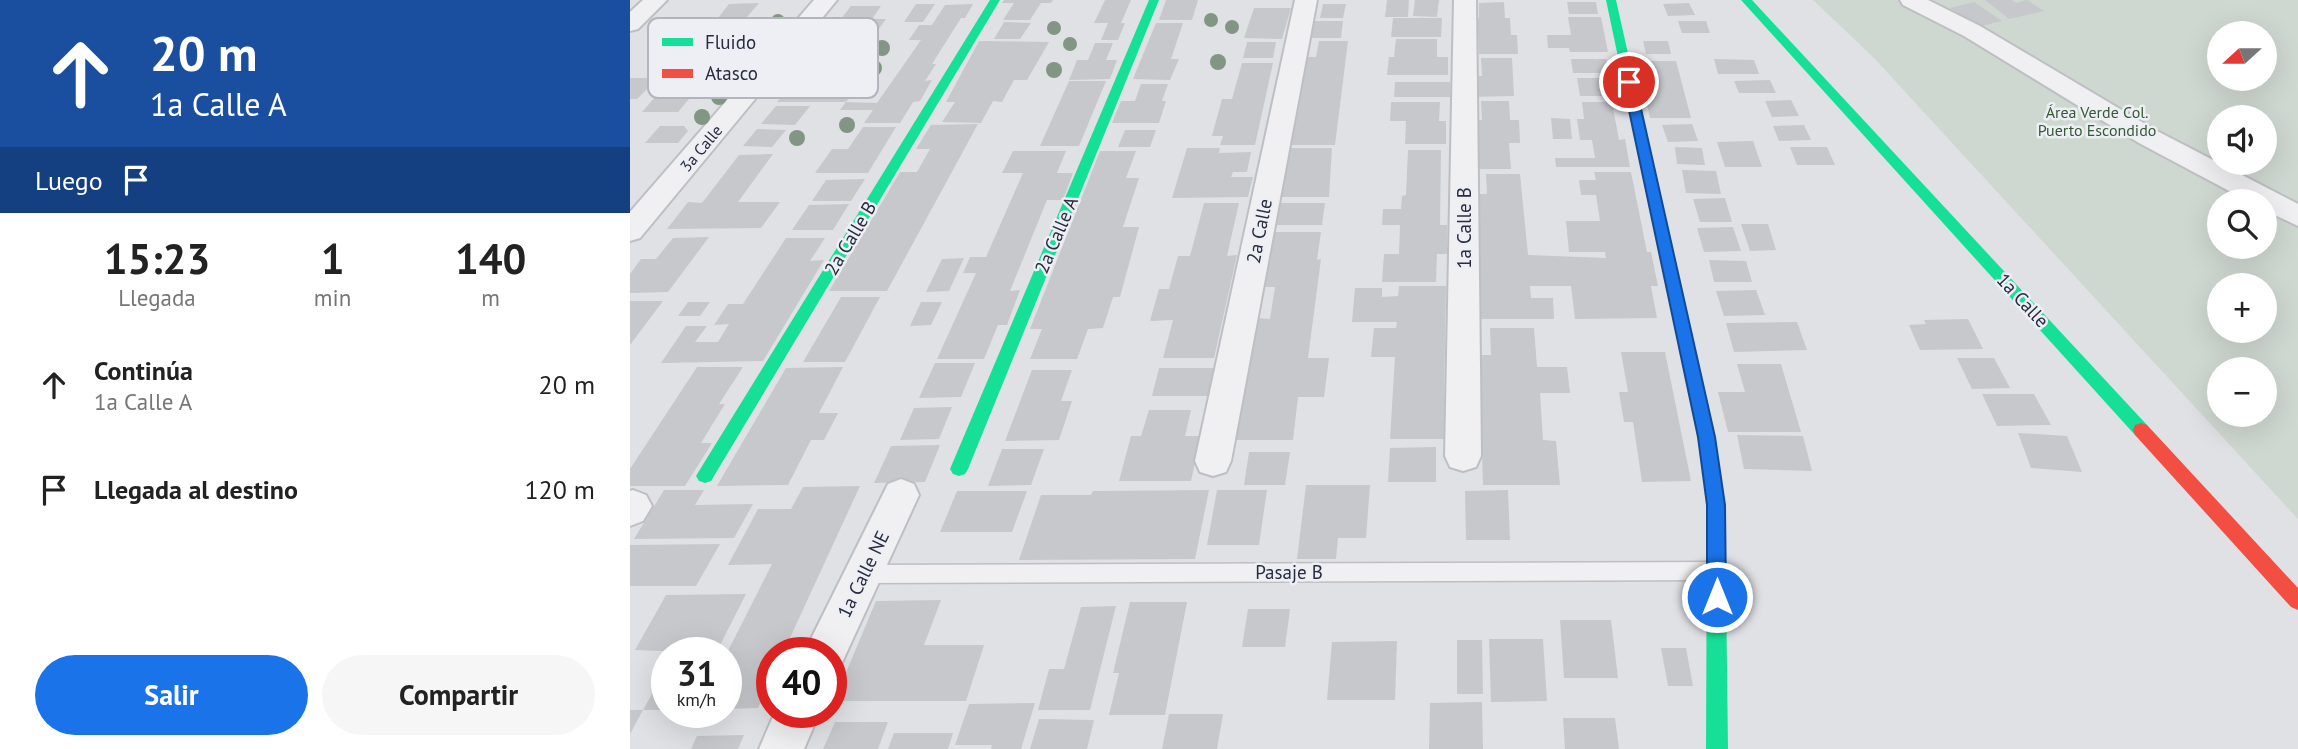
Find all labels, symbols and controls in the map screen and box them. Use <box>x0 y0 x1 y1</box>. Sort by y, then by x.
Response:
legend <box>648 18 878 98</box>
text: 20 m <box>150 21 257 85</box>
north arrow <box>2207 21 2277 91</box>
map controls <box>2207 21 2277 427</box>
icon: ahead <box>35 28 126 119</box>
text: Fluido <box>705 30 756 54</box>
pin <box>1599 52 1659 112</box>
text: Atasco <box>705 61 758 85</box>
icon: arrive <box>1610 63 1648 101</box>
text: 1a Calle A <box>150 83 287 125</box>
park label: Área Verde Col. Puerto Escondido <box>2038 102 2156 140</box>
button: sound <box>2207 105 2277 175</box>
street label: 3a Calle <box>676 120 726 176</box>
icon: arrive <box>117 161 155 199</box>
text: Luego <box>35 164 103 197</box>
street label: 1a Calle B <box>1452 187 1476 269</box>
button: search <box>2207 189 2277 259</box>
street label: 2a Calle A <box>1029 193 1083 277</box>
street label: 2a Calle B <box>819 197 881 279</box>
street label: 2a Calle <box>1241 197 1277 265</box>
text: 15:23 <box>104 231 210 286</box>
text: 1 <box>321 231 344 286</box>
text: 140 <box>455 231 526 286</box>
street label: 1a Calle <box>1992 268 2054 332</box>
button: + <box>2207 273 2277 343</box>
text: Llegada <box>118 283 196 312</box>
text: min <box>314 283 351 312</box>
text: m <box>481 283 500 312</box>
text: Continúa <box>94 354 193 387</box>
button: − <box>2207 357 2277 427</box>
icon: ahead <box>35 366 73 404</box>
text: 20 m <box>539 368 595 401</box>
text: 1a Calle A <box>94 387 192 416</box>
icon: arrive <box>35 471 73 509</box>
text: Llegada al destino <box>94 473 298 506</box>
text: 120 m <box>524 473 595 506</box>
street label: 1a Calle NE <box>832 527 894 621</box>
street label: Pasaje B <box>1255 560 1323 584</box>
position arrow <box>1680 560 1754 634</box>
speed limit sign: 40 <box>756 637 847 728</box>
text: 31 <box>677 650 716 696</box>
button: Salir <box>35 655 308 735</box>
button: Compartir <box>322 655 595 735</box>
text: km/h <box>677 688 716 711</box>

